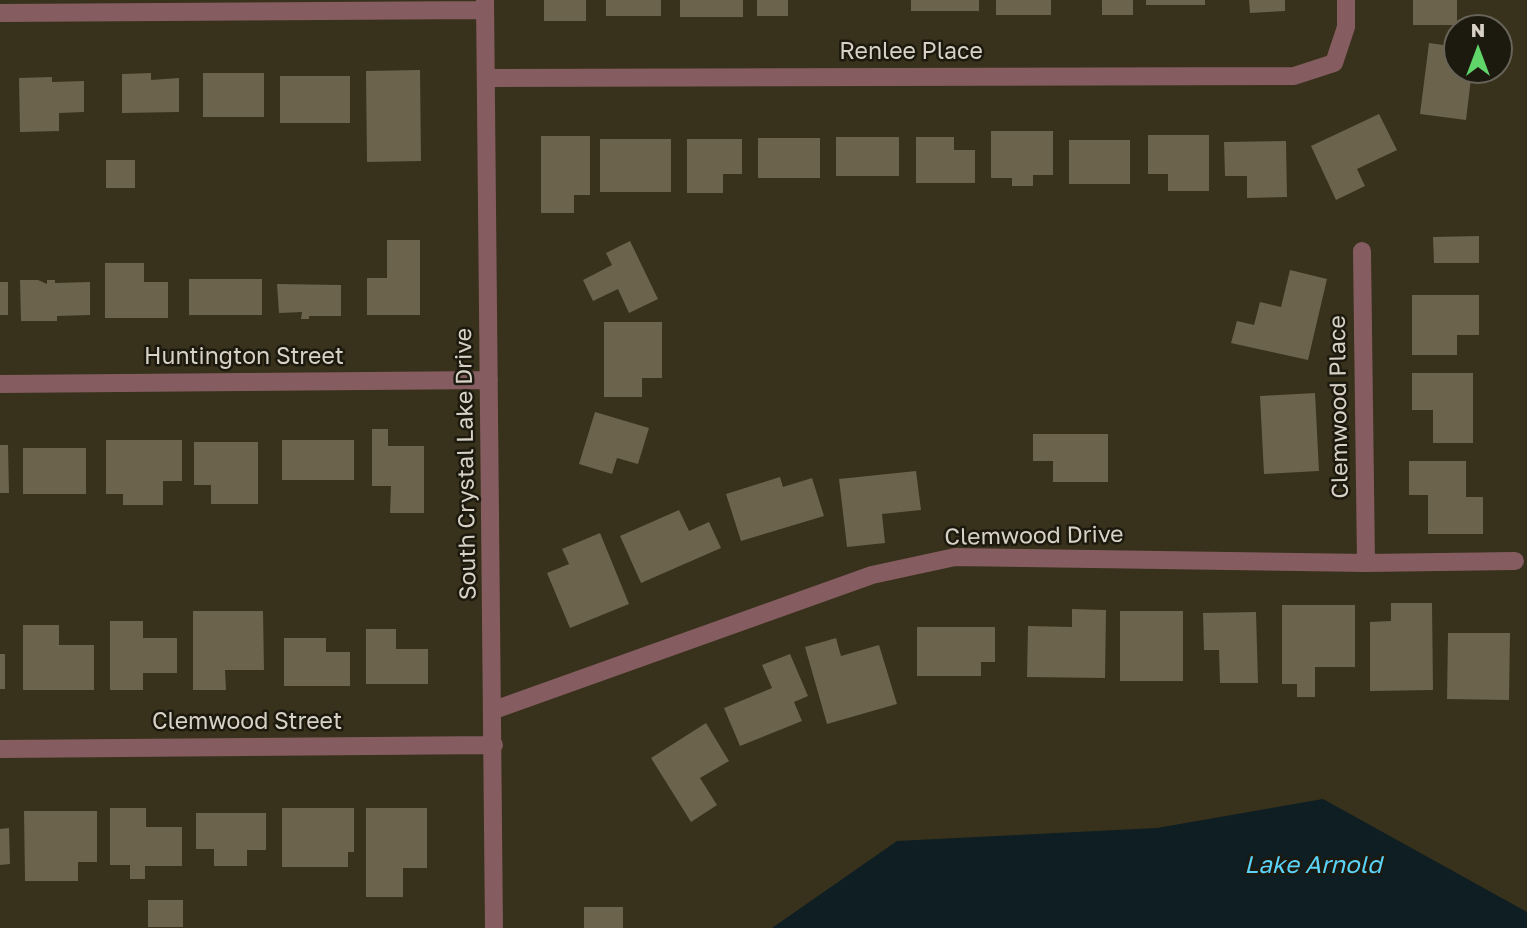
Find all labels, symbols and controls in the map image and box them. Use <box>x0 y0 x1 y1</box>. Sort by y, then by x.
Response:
north arrow <box>1443 14 1513 84</box>
text: N <box>1471 18 1485 41</box>
street label: Renlee Place <box>839 38 983 66</box>
street label: Clemwood Place <box>1324 315 1354 499</box>
street label: South Crystal Lake Drive <box>450 328 482 600</box>
street label: Huntington Street <box>144 343 344 371</box>
street label: Clemwood Drive <box>944 521 1124 551</box>
street label: Clemwood Street <box>152 708 342 736</box>
water label: Lake Arnold <box>1244 851 1382 879</box>

